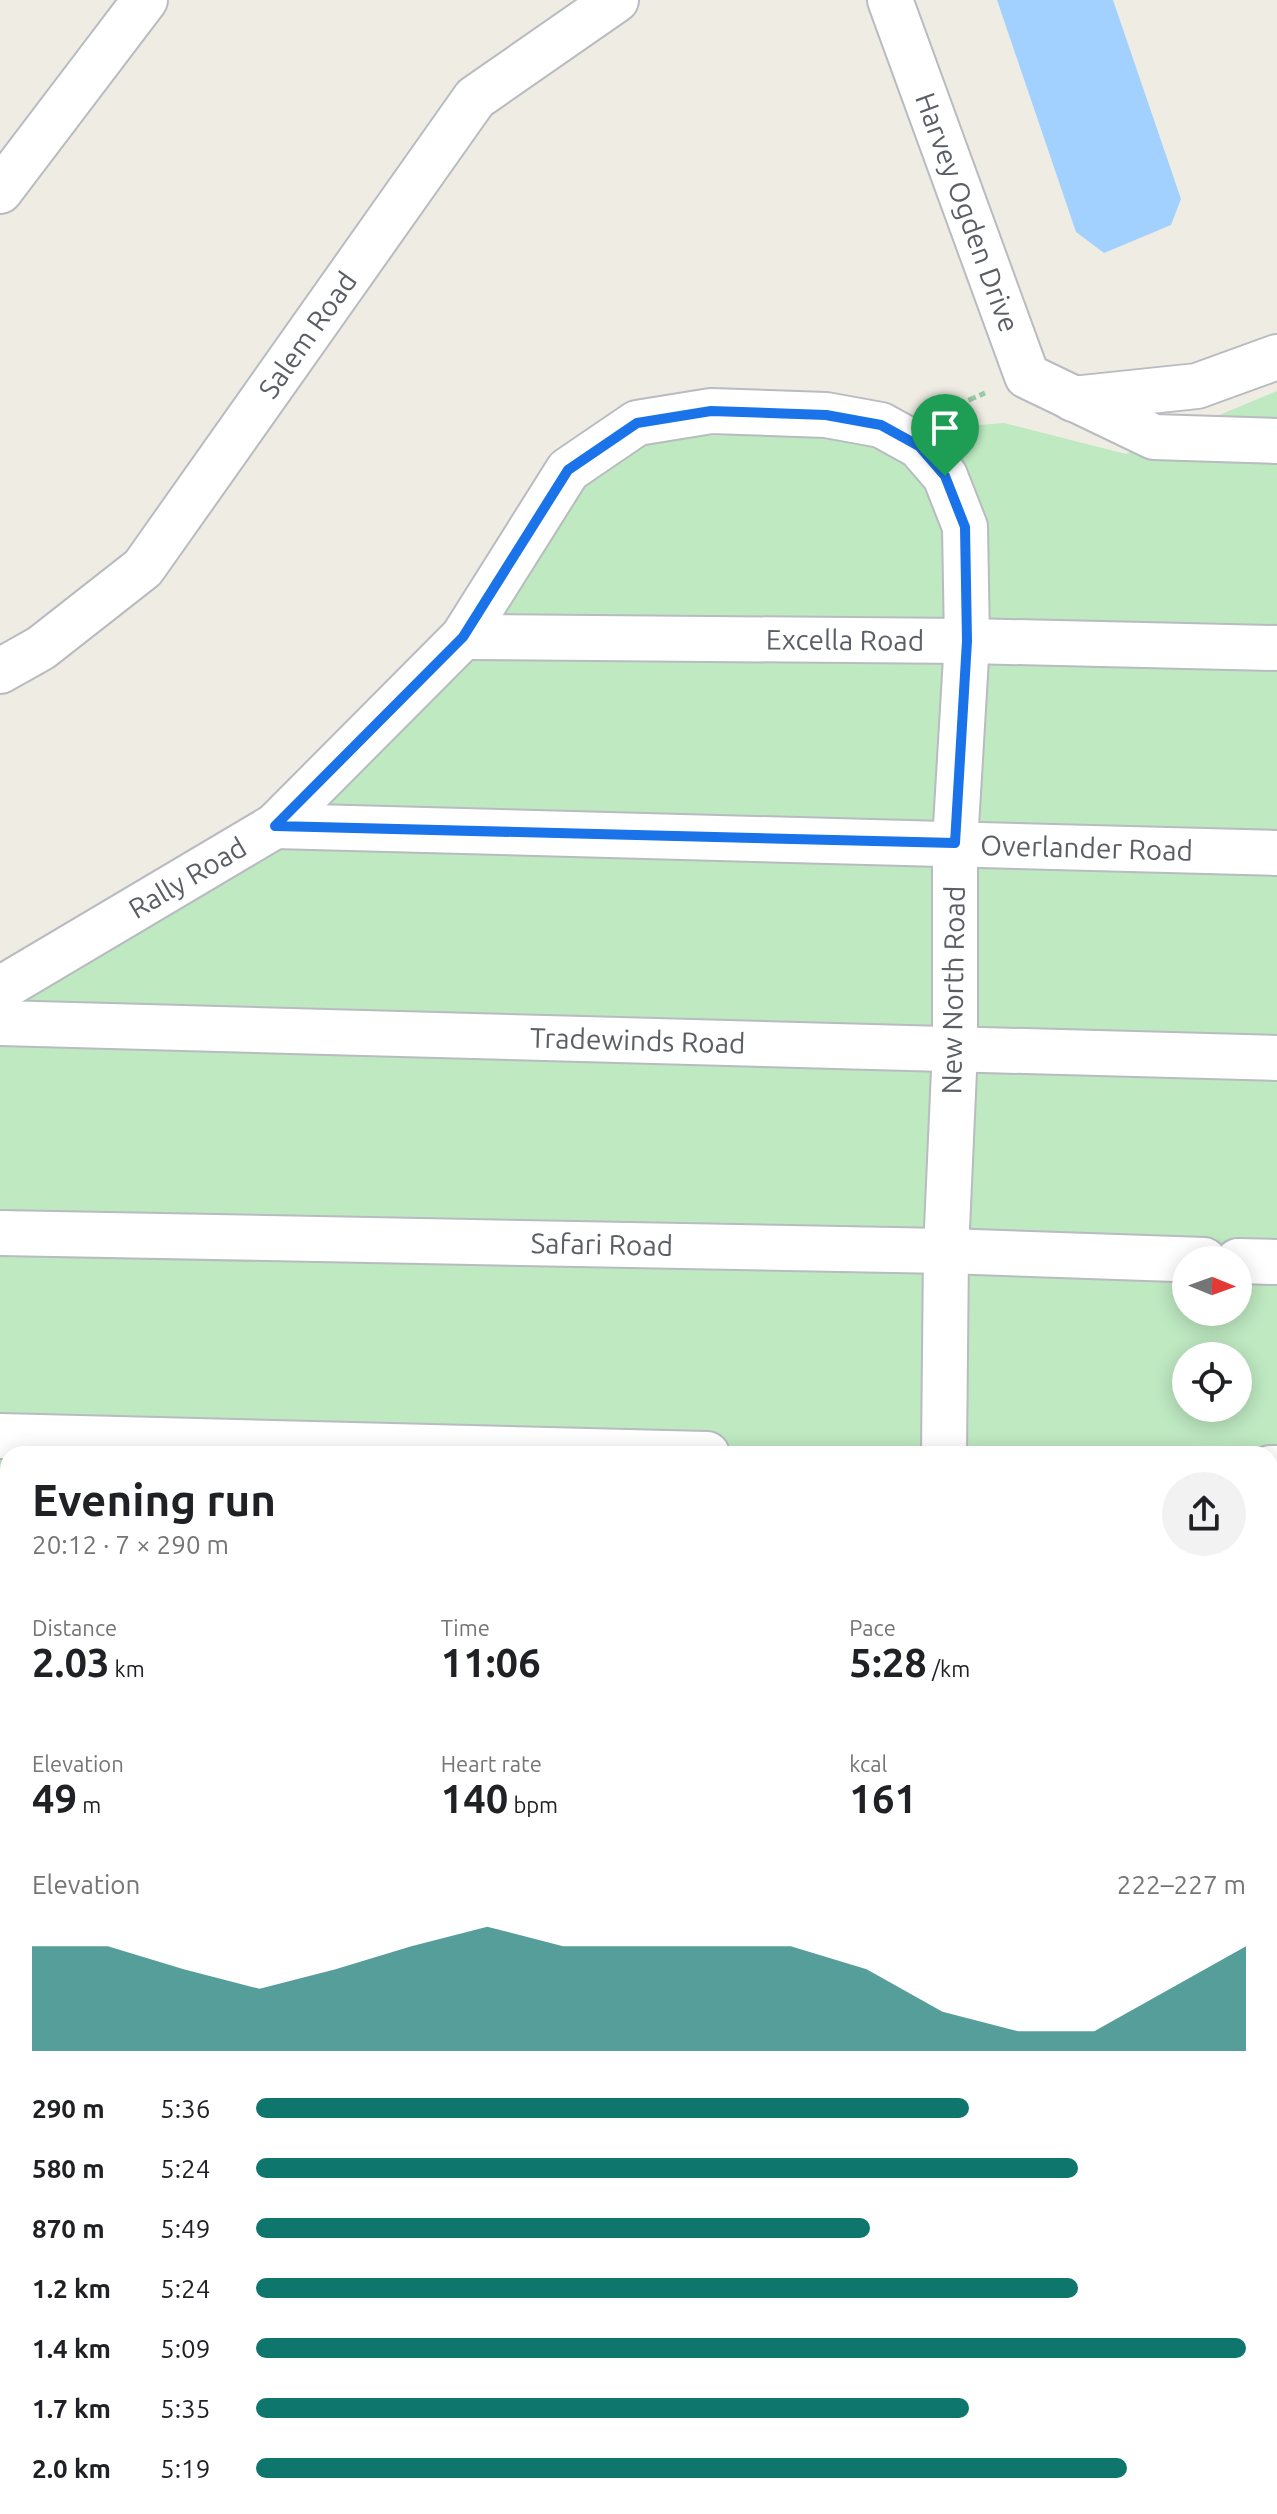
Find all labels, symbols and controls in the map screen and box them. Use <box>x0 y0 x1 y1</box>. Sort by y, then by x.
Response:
street label: Harvey Ogden Drive <box>910 88 1026 336</box>
street label: Salem Road <box>252 266 362 404</box>
pin <box>911 394 979 476</box>
icon: arrive <box>923 406 967 450</box>
street label: Excella Road <box>766 623 924 656</box>
street label: Overlander Road <box>980 829 1193 866</box>
street label: Rally Road <box>123 831 252 924</box>
street label: New North Road <box>935 885 970 1095</box>
street label: Tradewinds Road <box>530 1022 746 1058</box>
street label: Safari Road <box>530 1227 673 1261</box>
north arrow <box>1172 1246 1252 1326</box>
map controls <box>1172 1246 1252 1422</box>
button: locate <box>1172 1342 1252 1422</box>
button: share <box>1162 1472 1246 1556</box>
text: Evening run <box>32 1475 276 1524</box>
text: 20:12 · 7 × 290 m <box>32 1530 229 1559</box>
text: Distance <box>32 1615 117 1640</box>
text: Time <box>441 1615 490 1640</box>
text: Pace <box>849 1615 896 1640</box>
text: 2.03 <box>32 1640 110 1685</box>
text: 11:06 <box>441 1640 541 1685</box>
text: 5:28 <box>849 1640 927 1685</box>
text: km <box>110 1656 145 1681</box>
text: /km <box>927 1656 970 1681</box>
text: Elevation <box>32 1751 124 1776</box>
text: Heart rate <box>441 1751 542 1776</box>
text: kcal <box>849 1751 887 1776</box>
text: 49 <box>32 1776 77 1821</box>
text: 140 <box>441 1776 508 1821</box>
text: 161 <box>849 1776 917 1821</box>
text: m <box>77 1792 101 1817</box>
text: bpm <box>508 1792 558 1817</box>
text: Elevation <box>32 1870 140 1899</box>
text: 222–227 m <box>1117 1870 1246 1899</box>
text: 290 m <box>32 2094 105 2123</box>
text: 5:36 <box>160 2094 210 2123</box>
text: 580 m <box>32 2154 105 2183</box>
text: 5:24 <box>160 2154 210 2183</box>
text: 870 m <box>32 2214 105 2243</box>
text: 5:49 <box>160 2214 210 2243</box>
text: 1.2 km <box>32 2274 111 2303</box>
text: 5:24 <box>160 2274 210 2303</box>
text: 1.4 km <box>32 2334 111 2363</box>
text: 5:09 <box>160 2334 210 2363</box>
text: 1.7 km <box>32 2394 111 2423</box>
text: 5:35 <box>160 2394 210 2423</box>
text: 2.0 km <box>32 2454 111 2483</box>
text: 5:19 <box>160 2454 210 2483</box>

